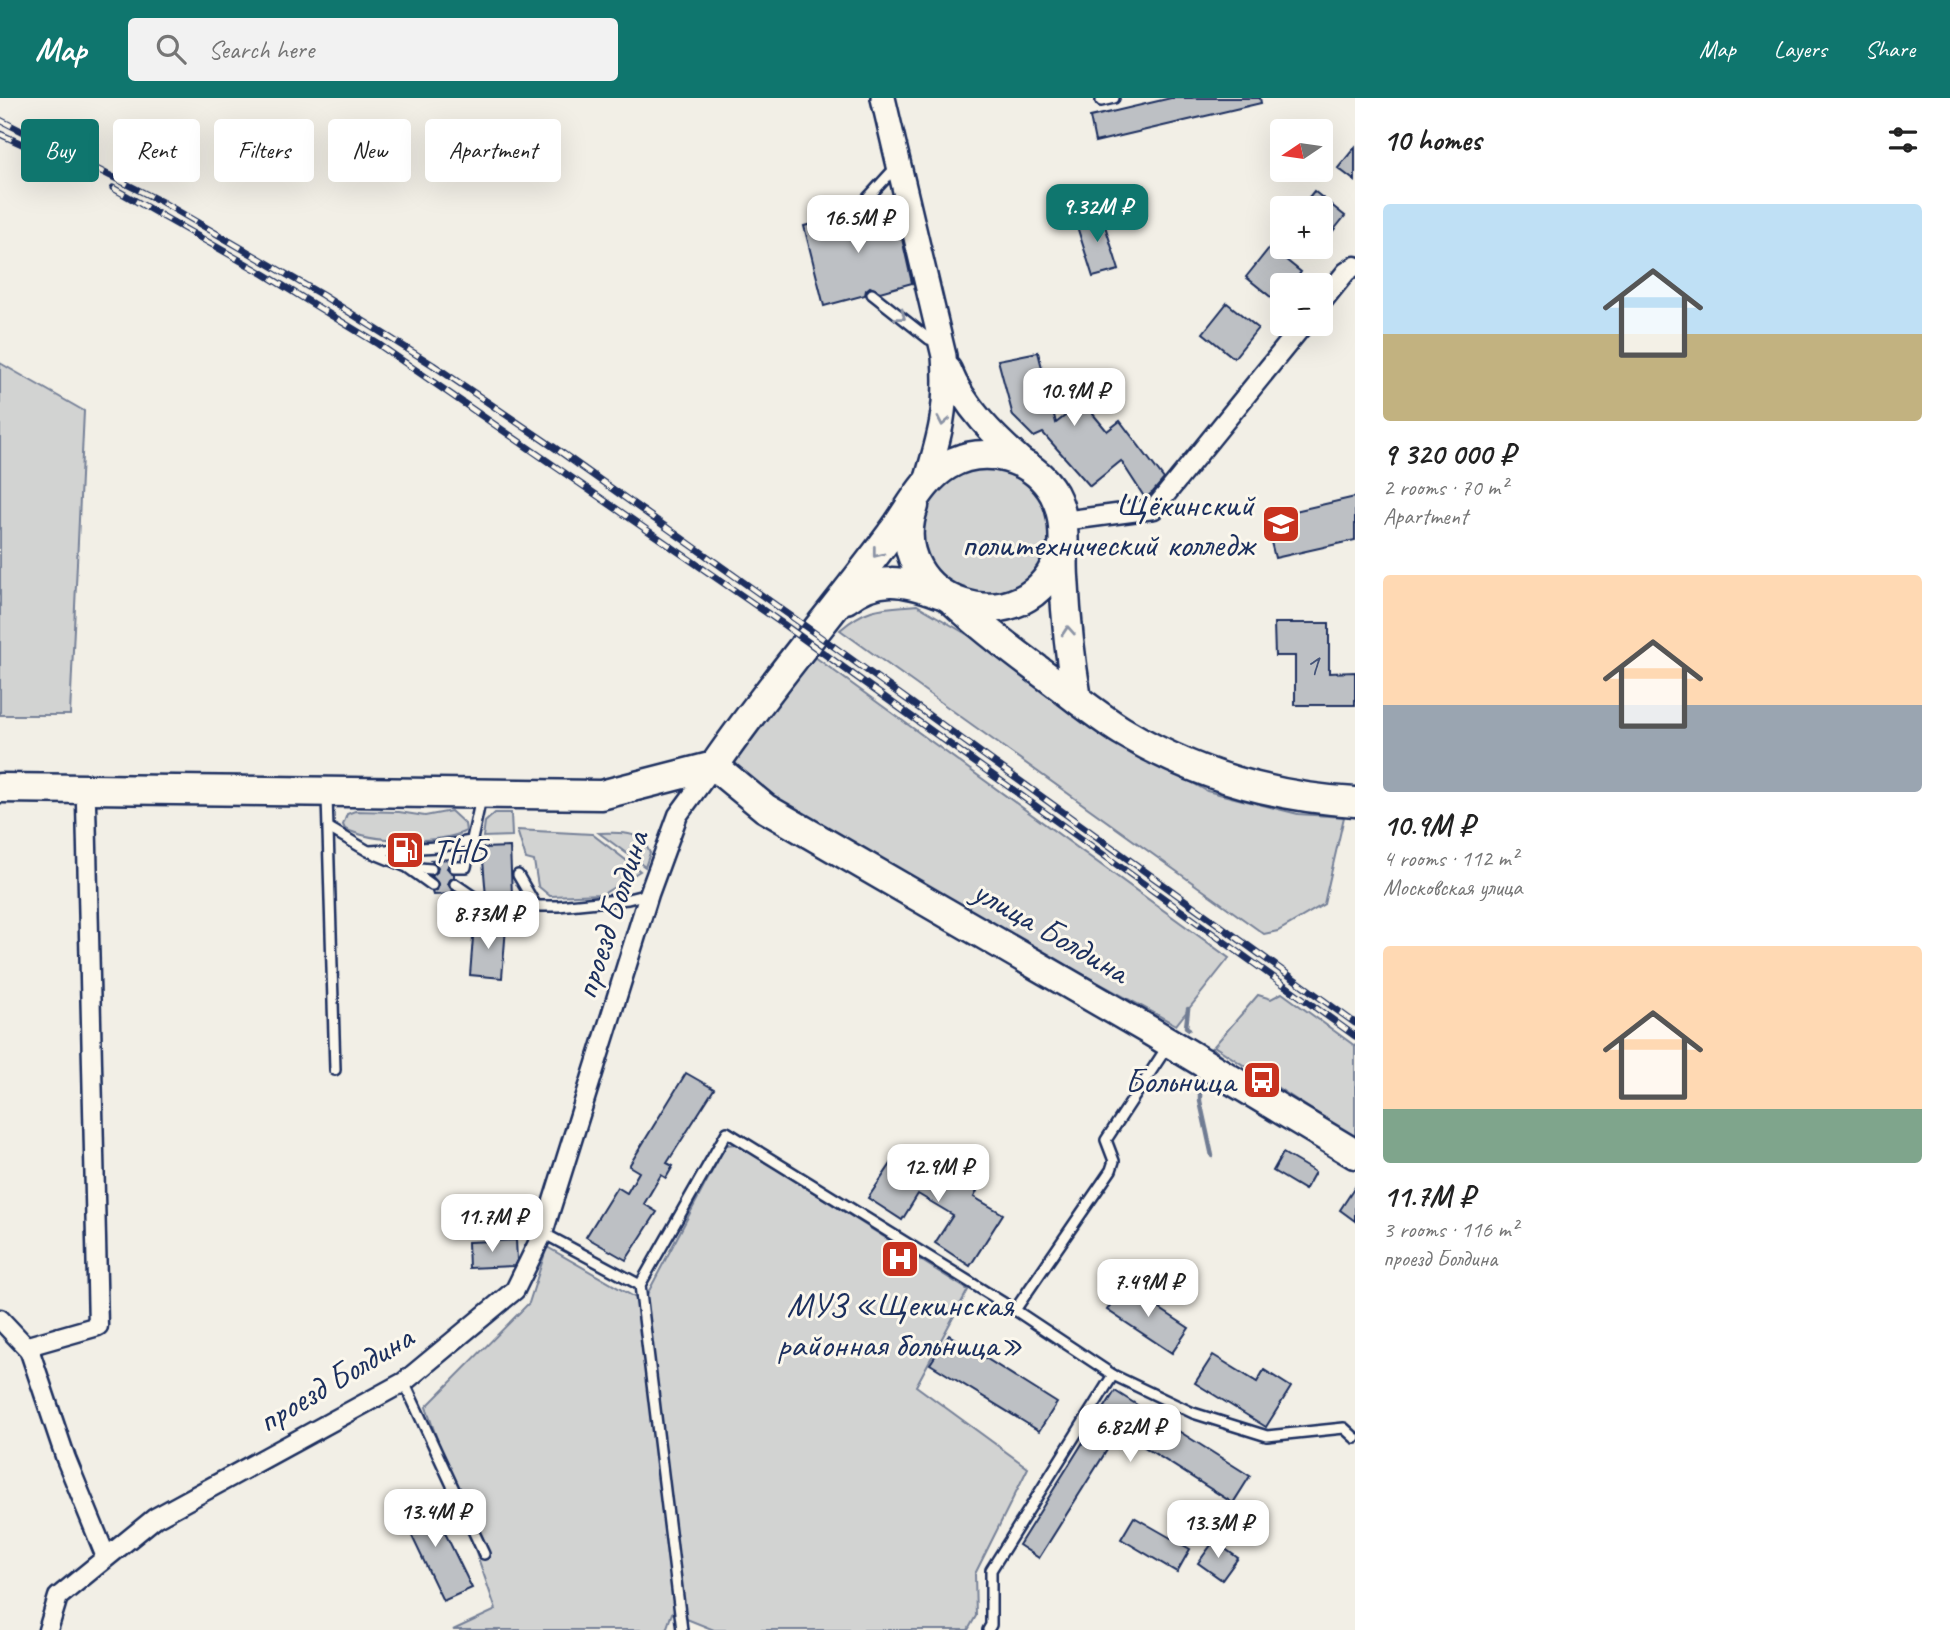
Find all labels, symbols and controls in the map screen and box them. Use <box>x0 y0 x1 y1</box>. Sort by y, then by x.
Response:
search box <box>128 18 618 81</box>
text: Map <box>35 28 86 70</box>
icon: search <box>152 30 190 68</box>
text: Search here <box>208 33 314 66</box>
text: Map <box>1699 34 1736 64</box>
text: Layers <box>1774 34 1827 64</box>
text: Share <box>1865 34 1915 64</box>
chip: Buy <box>21 119 99 182</box>
chip: Rent <box>113 119 200 182</box>
chip: Filters <box>214 119 314 182</box>
chip: New <box>328 119 411 182</box>
chip: Apartment <box>425 119 561 182</box>
north arrow <box>1270 119 1334 182</box>
map controls <box>1270 119 1333 336</box>
text: 10 homes <box>1383 121 1481 159</box>
icon: filters <box>1884 121 1922 159</box>
pin: 9.32M ₽ <box>1032 184 1162 244</box>
text: 9.32M ₽ <box>1062 192 1132 221</box>
pin: 16.5M ₽ <box>793 195 923 255</box>
button: + <box>1270 196 1333 259</box>
text: 16.5M ₽ <box>823 203 893 232</box>
icon: home <box>1590 250 1716 376</box>
button: − <box>1270 273 1333 336</box>
one-way arrow <box>892 308 905 320</box>
pin: 10.9M ₽ <box>1009 368 1139 428</box>
text: 10.9M ₽ <box>1039 376 1109 405</box>
one-way arrow <box>936 415 951 427</box>
text: 9 320 000 ₽ <box>1383 435 1514 473</box>
text: 2 rooms · 70 m² <box>1383 473 1507 502</box>
place label: Щёкинский политехнический колледж <box>962 482 1257 567</box>
text: Apartment <box>1383 502 1468 531</box>
school or university icon: Щёкинский политехнический колледж <box>1260 503 1302 545</box>
one-way arrow <box>872 545 885 557</box>
icon: home <box>1590 621 1716 747</box>
one-way arrow <box>1060 625 1075 636</box>
house number: 1 <box>1305 644 1321 685</box>
text: 10.9M ₽ <box>1383 806 1474 844</box>
street label: проезд Болдина <box>563 823 660 1005</box>
place label: ТНБ <box>432 828 491 873</box>
fuel station icon: ТНБ <box>384 829 426 871</box>
text: 4 rooms · 112 m² <box>1383 844 1518 873</box>
street label: улица Болдина <box>963 867 1139 995</box>
text: Московская улица <box>1383 873 1522 902</box>
pin: 8.73M ₽ <box>423 892 553 951</box>
text: 8.73M ₽ <box>453 899 523 928</box>
icon: home <box>1590 992 1716 1118</box>
place label: Больница <box>1125 1058 1238 1103</box>
bus stop icon: Больница <box>1241 1059 1283 1101</box>
pin: 12.9M ₽ <box>873 1144 1003 1204</box>
text: 12.9M ₽ <box>903 1152 973 1181</box>
text: 11.7M ₽ <box>1383 1177 1474 1215</box>
pin: 11.7M ₽ <box>427 1194 557 1254</box>
text: 11.7M ₽ <box>457 1202 527 1231</box>
text: 3 rooms · 116 m² <box>1383 1215 1518 1244</box>
hospital icon: МУЗ «Щекинская районная больница» <box>879 1238 921 1280</box>
text: проезд Болдина <box>1383 1244 1497 1273</box>
pin: 7.49M ₽ <box>1083 1260 1213 1319</box>
text: 7.49M ₽ <box>1113 1267 1183 1296</box>
place label: МУЗ «Щекинская районная больница» <box>777 1282 1023 1367</box>
street label: проезд Болдина <box>249 1314 423 1443</box>
pin: 6.82M ₽ <box>1065 1404 1195 1464</box>
text: 6.82M ₽ <box>1095 1412 1165 1441</box>
pin: 13.4M ₽ <box>370 1490 500 1549</box>
text: 13.4M ₽ <box>400 1497 470 1526</box>
pin: 13.3M ₽ <box>1153 1500 1283 1560</box>
text: 13.3M ₽ <box>1183 1508 1253 1537</box>

